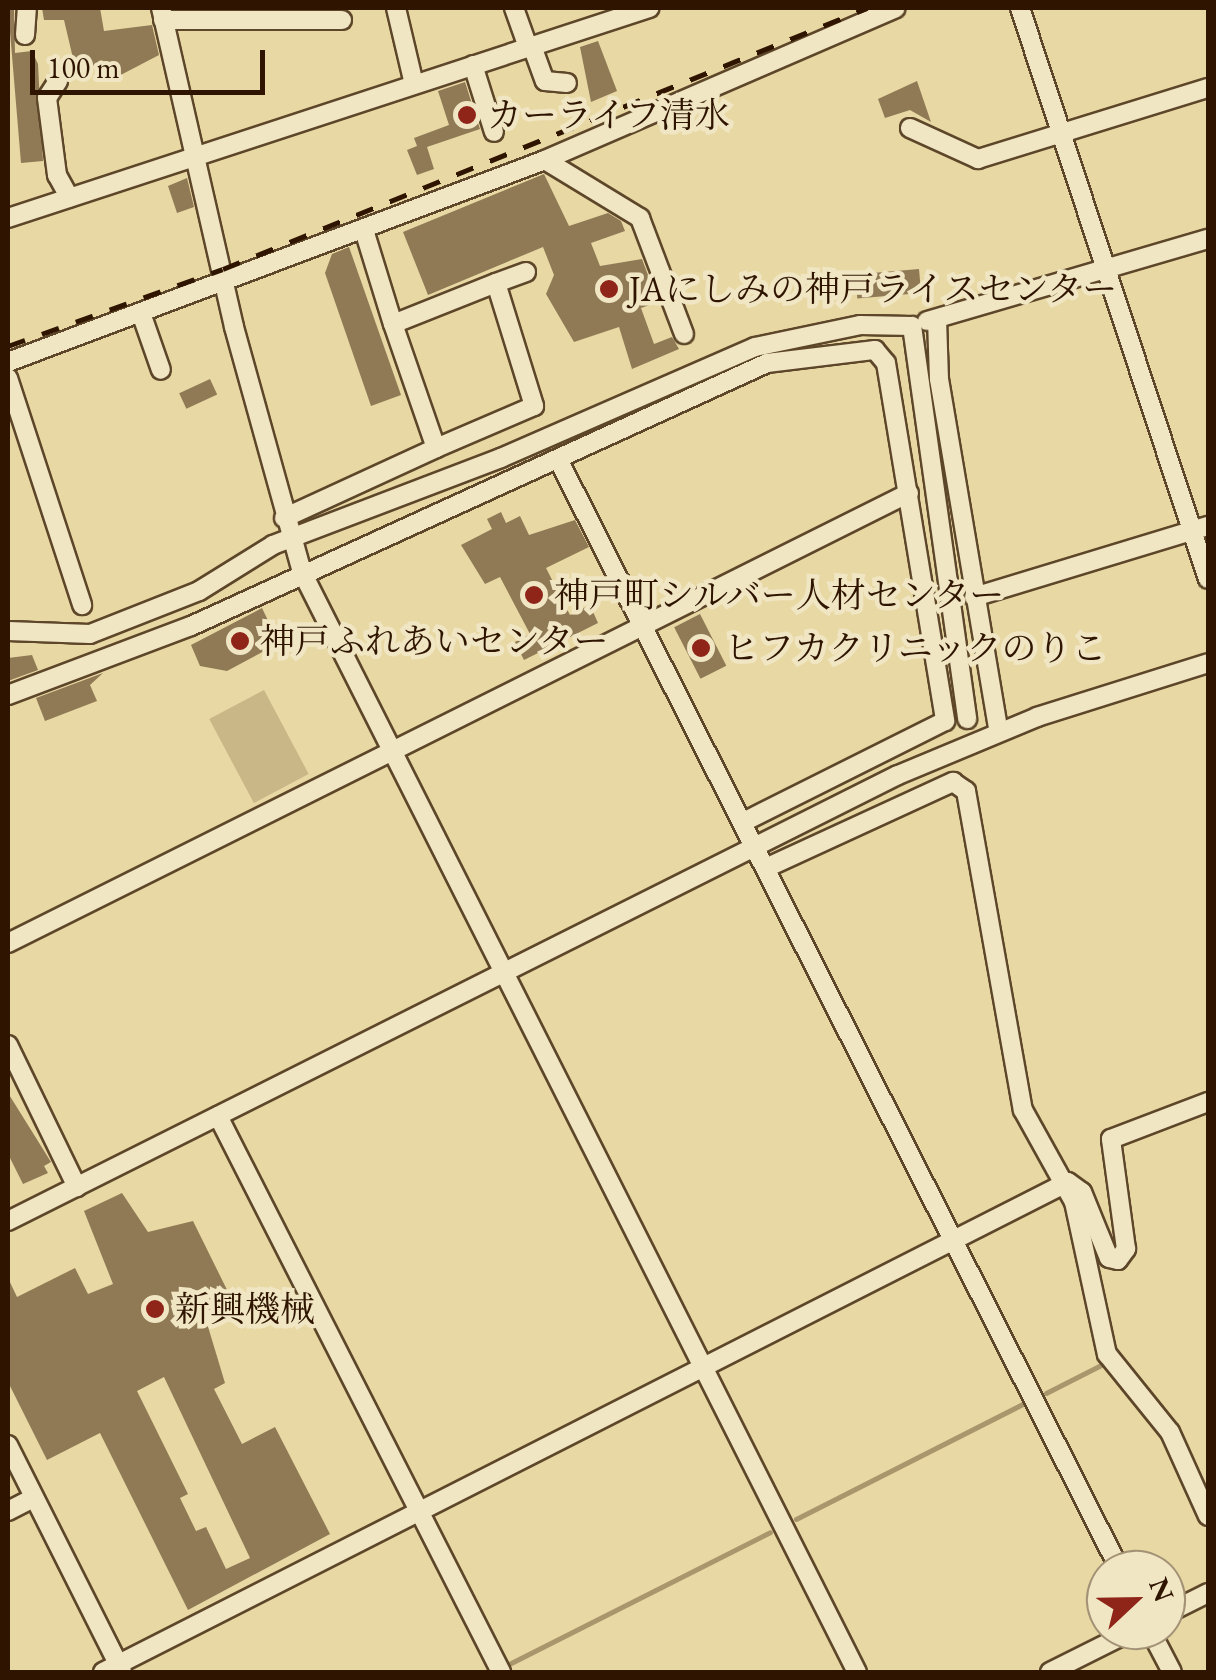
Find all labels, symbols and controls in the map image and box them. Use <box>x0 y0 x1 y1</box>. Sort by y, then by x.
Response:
scale bar <box>35 30 270 92</box>
text: 100 m <box>47 48 120 87</box>
place label: カーライフ清水 <box>487 94 732 136</box>
marker: カーライフ清水 <box>456 104 478 126</box>
place label: JAにしみの神戸ライスセンター <box>629 268 1120 310</box>
marker: JAにしみの神戸ライスセンター <box>598 278 620 300</box>
place label: 神戸町シルバー人材センター <box>554 574 1009 616</box>
marker: 神戸町シルバー人材センター <box>523 584 545 606</box>
place label: 神戸ふれあいセンター <box>260 620 610 662</box>
place label: ヒフカクリニックのりこ <box>724 627 1109 669</box>
marker: 神戸ふれあいセンター <box>229 630 251 652</box>
marker: ヒフカクリニックのりこ <box>688 635 714 661</box>
place label: 新興機械 <box>175 1288 315 1330</box>
marker: 新興機械 <box>144 1298 166 1320</box>
north arrow <box>1086 1550 1186 1650</box>
text: N <box>1141 1572 1183 1607</box>

